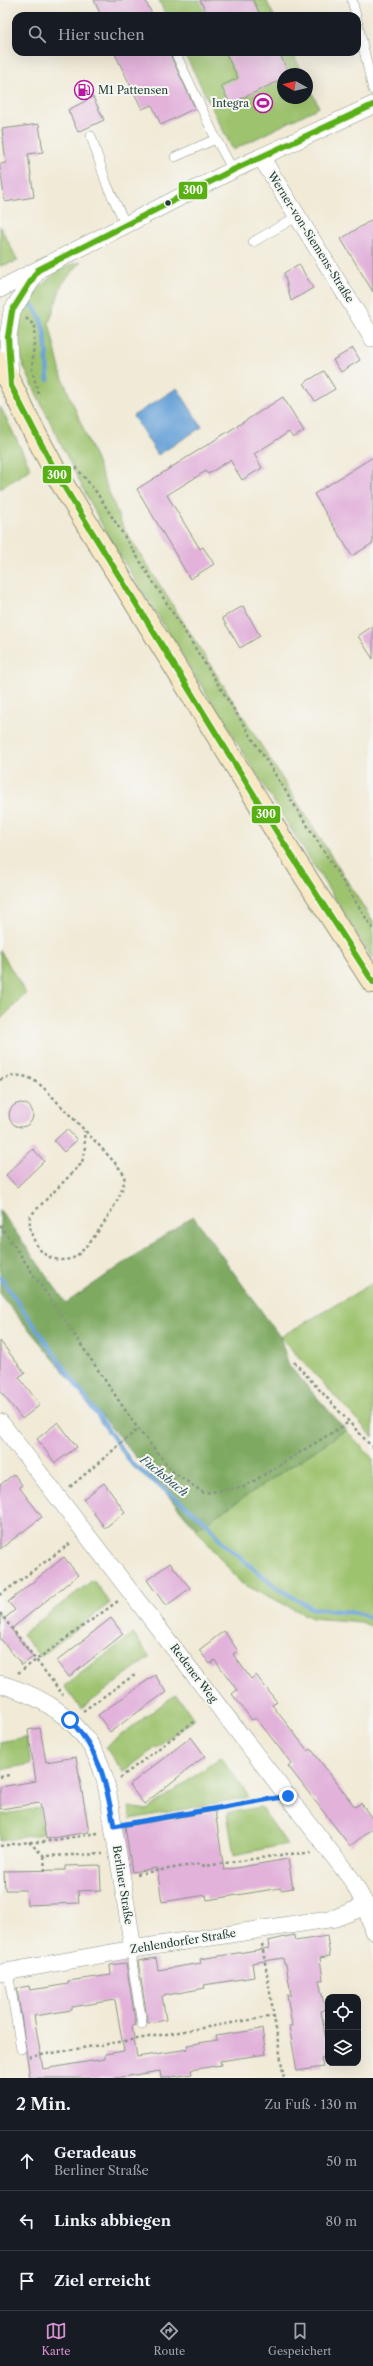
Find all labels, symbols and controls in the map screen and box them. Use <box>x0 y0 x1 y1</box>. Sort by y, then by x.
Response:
search box <box>12 12 361 56</box>
icon: search <box>26 23 48 45</box>
text: Hier suchen <box>58 25 145 44</box>
north arrow <box>277 68 313 104</box>
fuel station icon: M1 Pattensen <box>73 79 95 101</box>
place label: M1 Pattensen <box>98 83 168 97</box>
sports icon: Integra <box>252 92 274 114</box>
place label: Integra <box>212 96 249 110</box>
street label: Werner-von-Siemens-Straße <box>264 168 357 305</box>
line badge: 300 <box>178 181 208 200</box>
text: 300 <box>183 183 203 197</box>
unlabelled marker <box>163 198 173 208</box>
line badge: 300 <box>42 465 72 484</box>
text: 300 <box>47 468 67 482</box>
line badge: 300 <box>251 805 281 824</box>
text: 300 <box>256 807 276 821</box>
water label: Fuchsbach <box>136 1451 192 1500</box>
street label: Redener Weg <box>167 1641 221 1705</box>
route start <box>61 1711 79 1729</box>
route end <box>279 1787 297 1805</box>
street label: Berliner Straße <box>110 1844 136 1926</box>
street label: Zehlendorfer Straße <box>129 1926 237 1956</box>
map controls <box>325 1994 361 2066</box>
button: locate <box>325 1994 361 2030</box>
button: layers <box>325 2030 361 2066</box>
text: 2 Min. <box>16 2094 71 2114</box>
text: Zu Fuß · 130 m <box>265 2096 357 2112</box>
text: Geradeaus <box>54 2143 136 2162</box>
icon: ahead <box>16 2150 38 2172</box>
text: 50 m <box>326 2153 357 2169</box>
text: Berliner Straße <box>54 2162 149 2178</box>
icon: left <box>16 2210 38 2232</box>
text: Links abbiegen <box>54 2211 171 2230</box>
text: 80 m <box>325 2213 357 2229</box>
icon: arrive <box>16 2270 38 2292</box>
text: Ziel erreicht <box>54 2271 150 2290</box>
tab: Karte <box>41 2320 71 2358</box>
tab: Route <box>154 2320 185 2358</box>
tab: Gespeichert <box>268 2320 331 2358</box>

